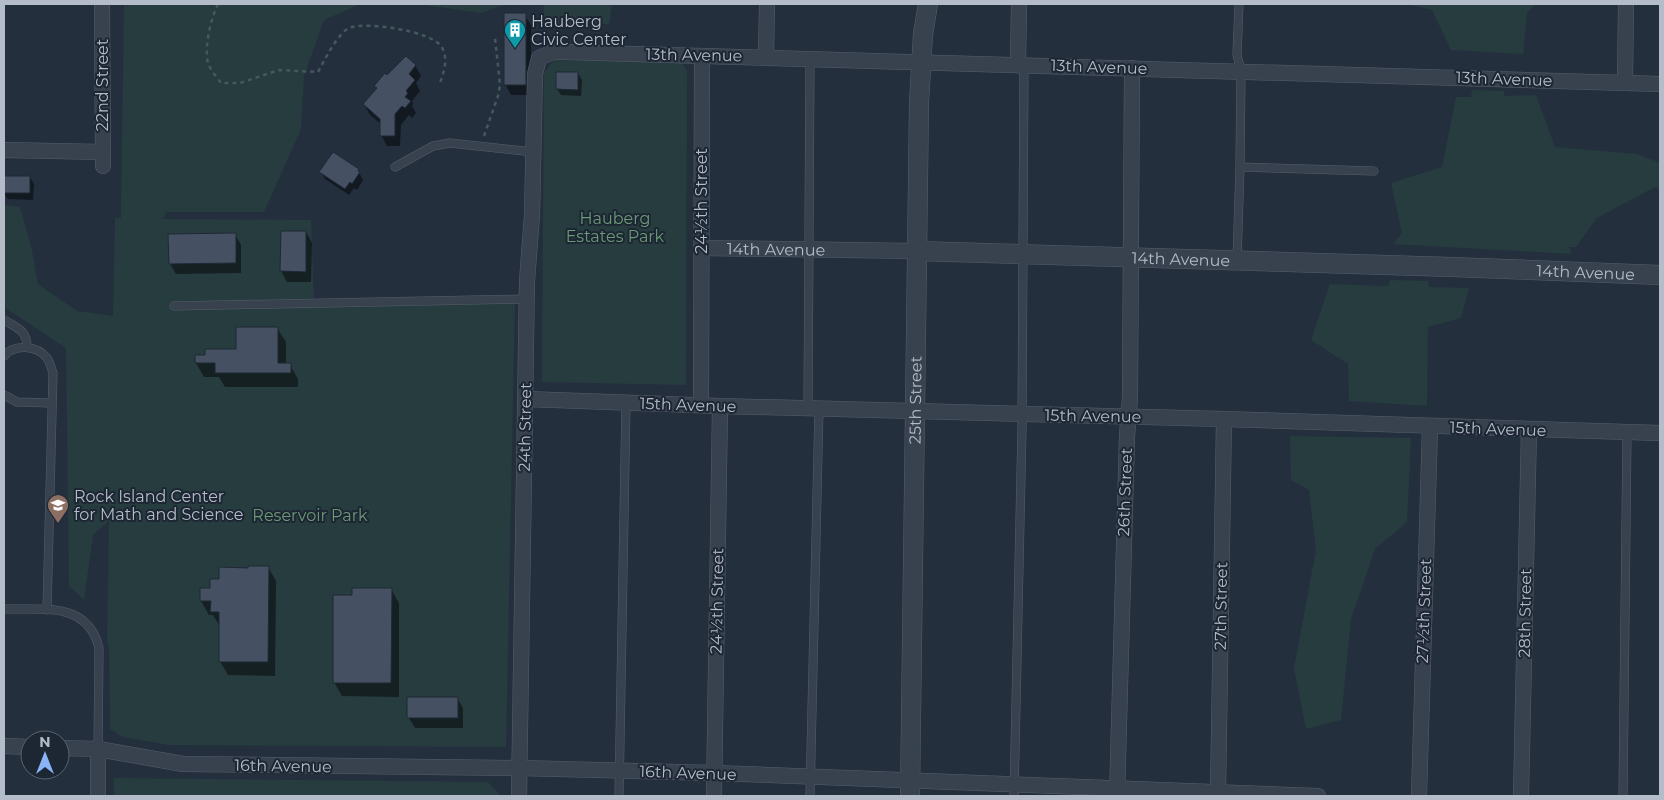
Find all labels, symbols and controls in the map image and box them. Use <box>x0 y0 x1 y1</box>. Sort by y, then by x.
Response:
place label: Hauberg Civic Center <box>531 12 627 49</box>
building icon: Hauberg Civic Center <box>503 18 527 49</box>
street label: 22nd Street <box>93 38 112 131</box>
street label: 13th Avenue <box>645 45 743 65</box>
street label: 13th Avenue <box>1050 56 1148 78</box>
street label: 13th Avenue <box>1455 68 1553 90</box>
street label: 24½th Street <box>692 148 711 254</box>
park label: Hauberg Estates Park <box>566 209 665 246</box>
street label: 14th Avenue <box>727 239 825 259</box>
street label: 14th Avenue <box>1131 248 1230 270</box>
street label: 14th Avenue <box>1536 261 1635 284</box>
street label: 25th Street <box>905 355 925 444</box>
street label: 24th Street <box>515 382 535 472</box>
street label: 15th Avenue <box>639 394 737 416</box>
street label: 15th Avenue <box>1044 406 1142 426</box>
street label: 15th Avenue <box>1449 418 1547 440</box>
street label: 26th Street <box>1114 447 1136 537</box>
place label: Rock Island Center for Math and Science <box>74 487 243 524</box>
school or university icon: Rock Island Center for Math and Science <box>46 493 70 524</box>
park label: Reservoir Park <box>252 506 368 525</box>
street label: 24½th Street <box>707 548 727 654</box>
street label: 27½th Street <box>1413 558 1435 664</box>
street label: 27th Street <box>1211 561 1231 650</box>
street label: 28th Street <box>1515 568 1535 658</box>
north arrow <box>20 730 70 780</box>
text: N <box>39 733 51 751</box>
street label: 16th Avenue <box>234 756 332 776</box>
street label: 16th Avenue <box>639 762 737 784</box>

